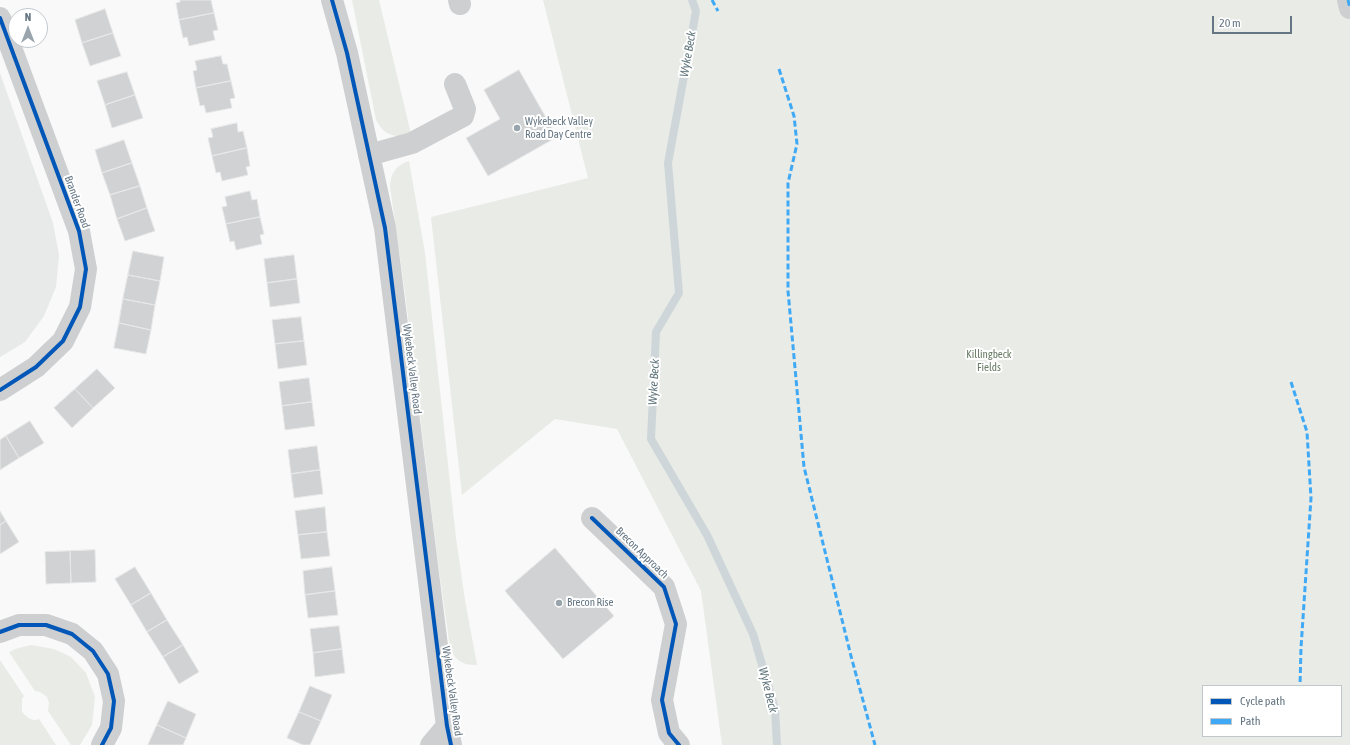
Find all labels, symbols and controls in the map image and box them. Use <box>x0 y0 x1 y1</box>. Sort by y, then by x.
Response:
north arrow <box>8 8 48 48</box>
scale bar <box>1214 8 1294 34</box>
text: N <box>25 11 31 23</box>
text: 20 m <box>1219 16 1241 30</box>
water label: Wyke Beck <box>677 30 699 78</box>
place label: Wykebeck Valley Road Day Centre <box>525 115 593 141</box>
marker: Wykebeck Valley Road Day Centre <box>512 123 522 133</box>
street label: Brander Road <box>61 174 93 230</box>
street label: Wykebeck Valley Road <box>400 323 424 415</box>
park label: Killingbeck Fields <box>966 348 1012 374</box>
water label: Wyke Beck <box>646 358 662 406</box>
street label: Brecon Approach <box>613 525 671 581</box>
place label: Brecon Rise <box>567 596 613 610</box>
marker: Brecon Rise <box>554 598 564 608</box>
street label: Wykebeck Valley Road <box>439 645 465 737</box>
water label: Wyke Beck <box>755 666 781 714</box>
legend <box>1202 685 1342 737</box>
text: Cycle path <box>1240 694 1285 708</box>
text: Path <box>1240 714 1261 728</box>

